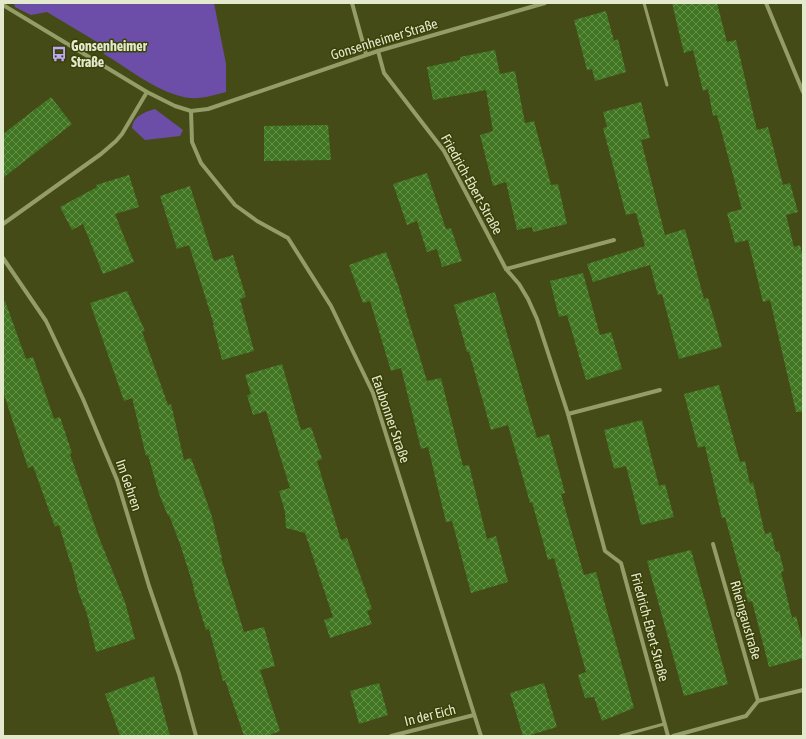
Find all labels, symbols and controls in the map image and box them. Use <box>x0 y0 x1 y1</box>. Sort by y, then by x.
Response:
street label: Gonsenheimer Straße <box>329 15 439 63</box>
place label: Gonsenheimer Straße <box>71 38 148 70</box>
bus stop icon: Gonsenheimer Straße <box>50 45 68 63</box>
street label: Friedrich-Ebert-Straße <box>438 131 506 237</box>
street label: Eaubonner Straße <box>369 373 413 465</box>
street label: Im Gehren <box>113 457 145 513</box>
street label: Friedrich-Ebert-Straße <box>628 571 672 683</box>
street label: Rheingaustraße <box>727 579 765 661</box>
street label: In der Eich <box>403 701 457 729</box>

